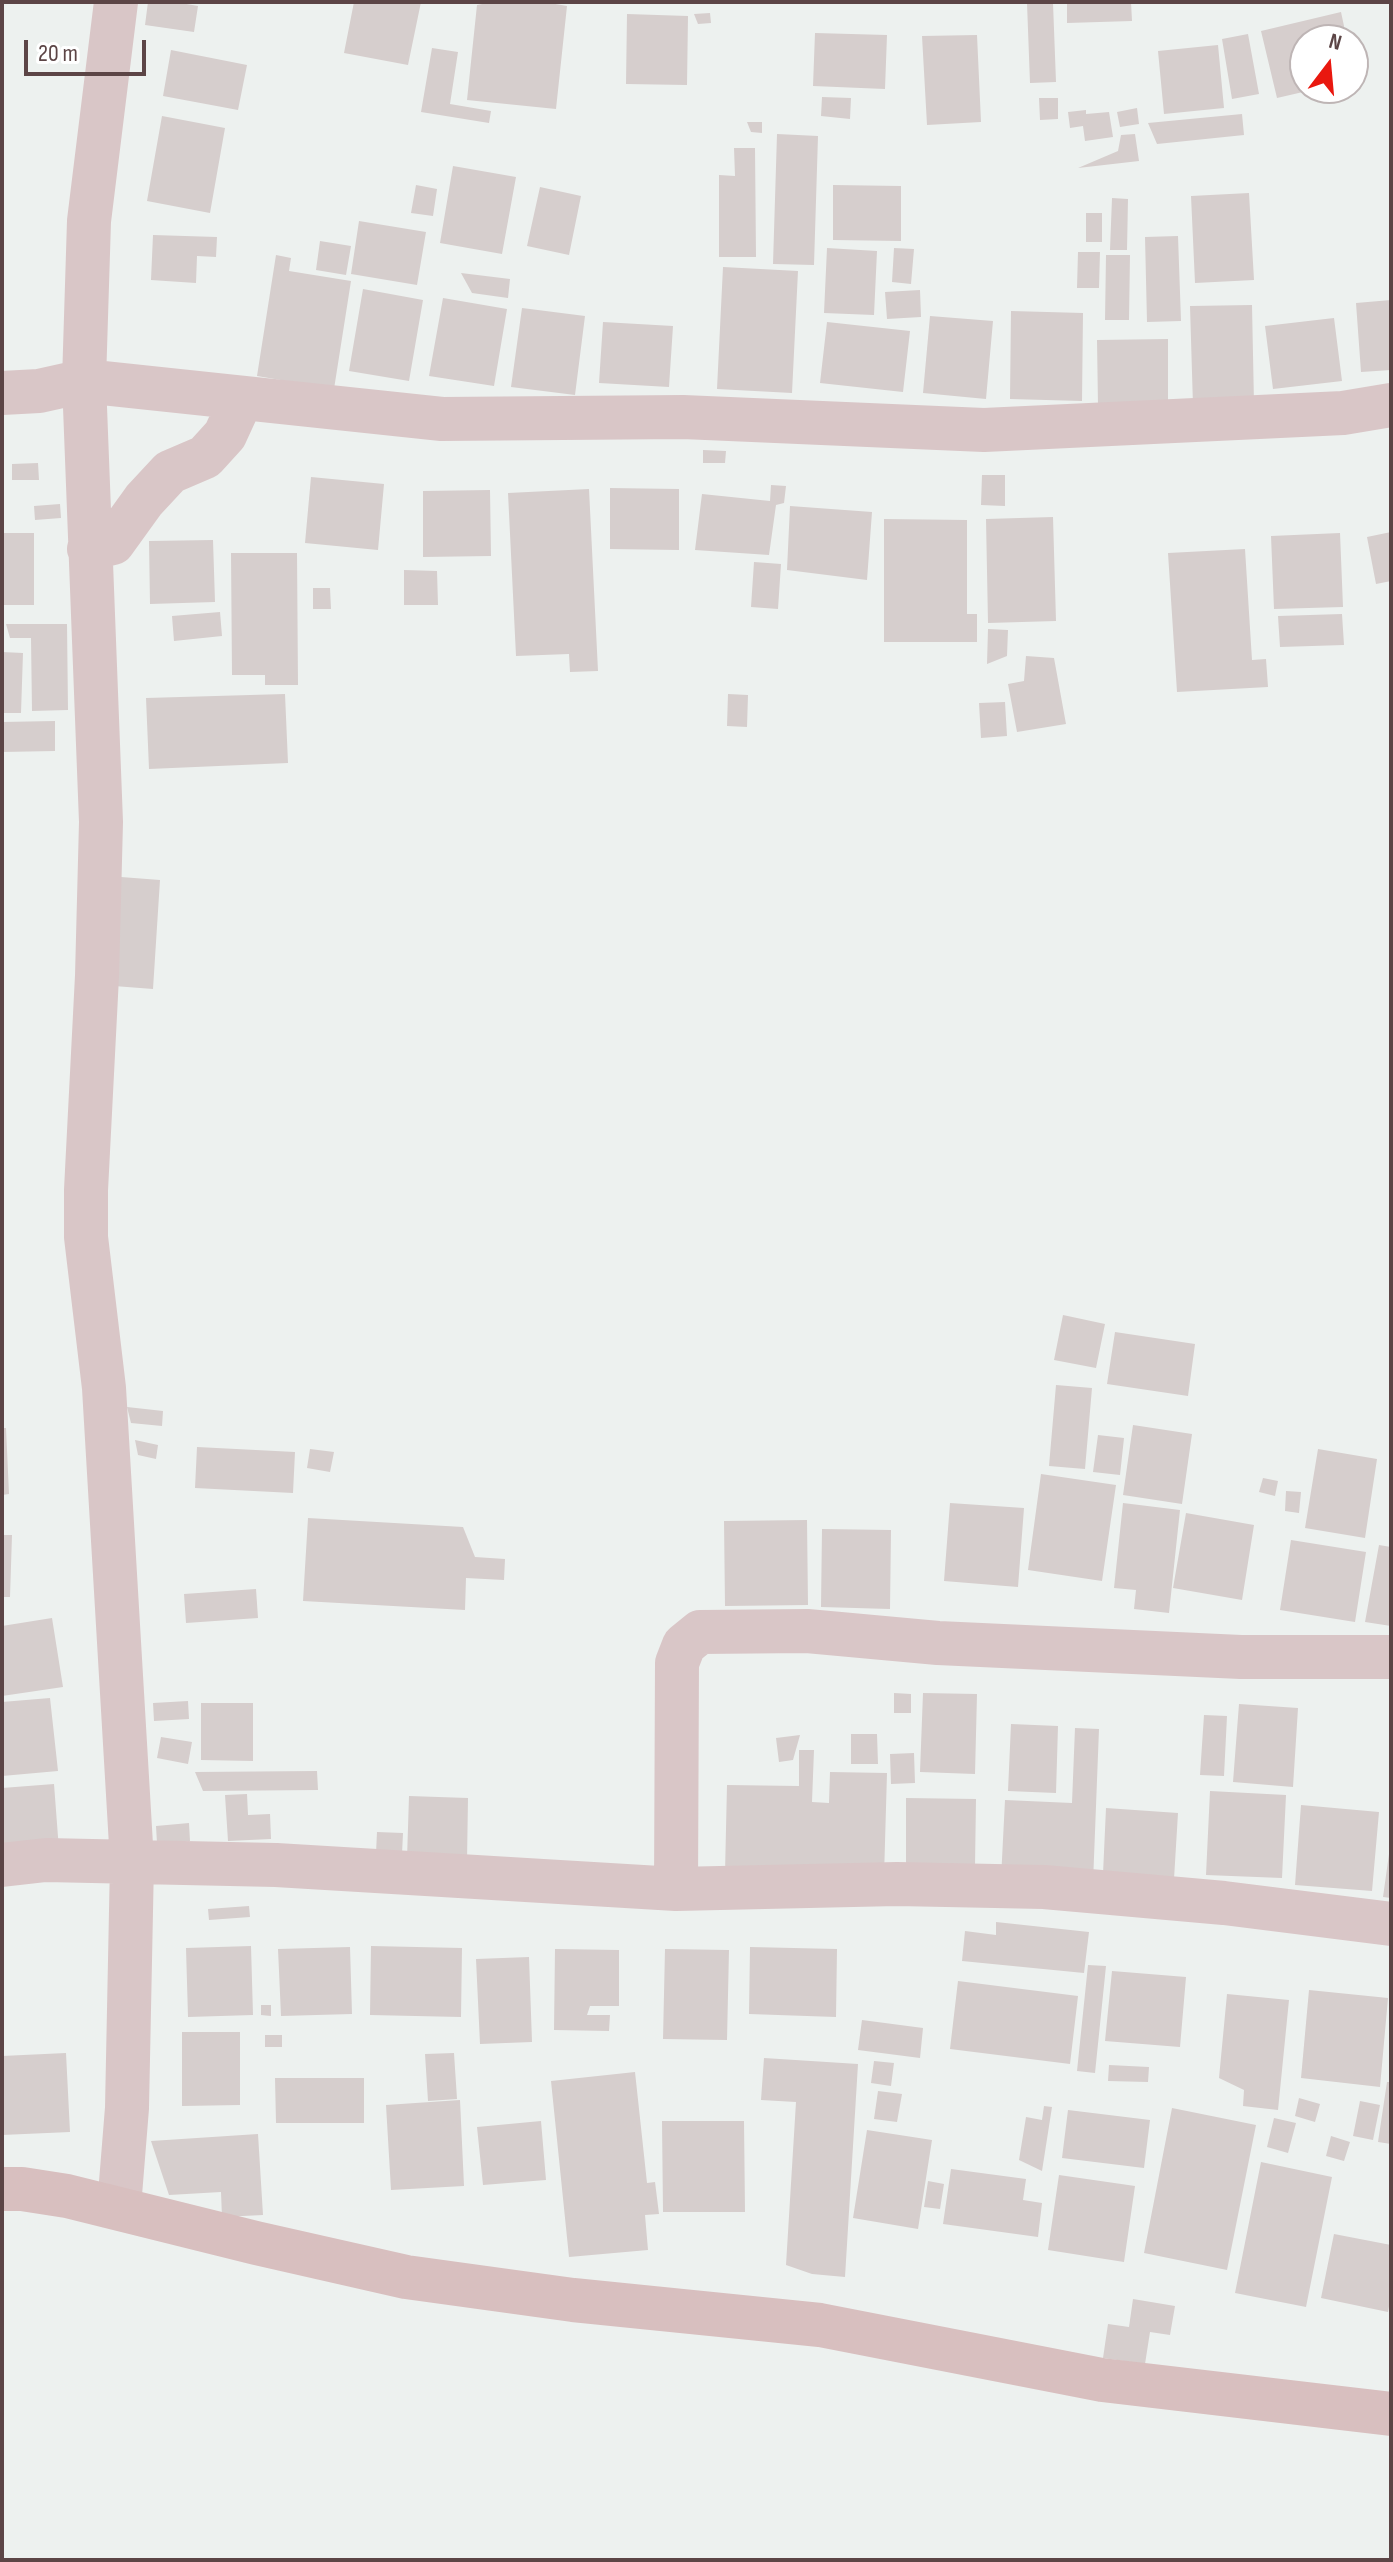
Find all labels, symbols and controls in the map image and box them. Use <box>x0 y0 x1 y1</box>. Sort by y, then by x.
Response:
scale bar <box>28 24 150 74</box>
north arrow <box>1289 24 1369 104</box>
text: N <box>1326 28 1345 57</box>
text: 20 m <box>38 39 78 68</box>

